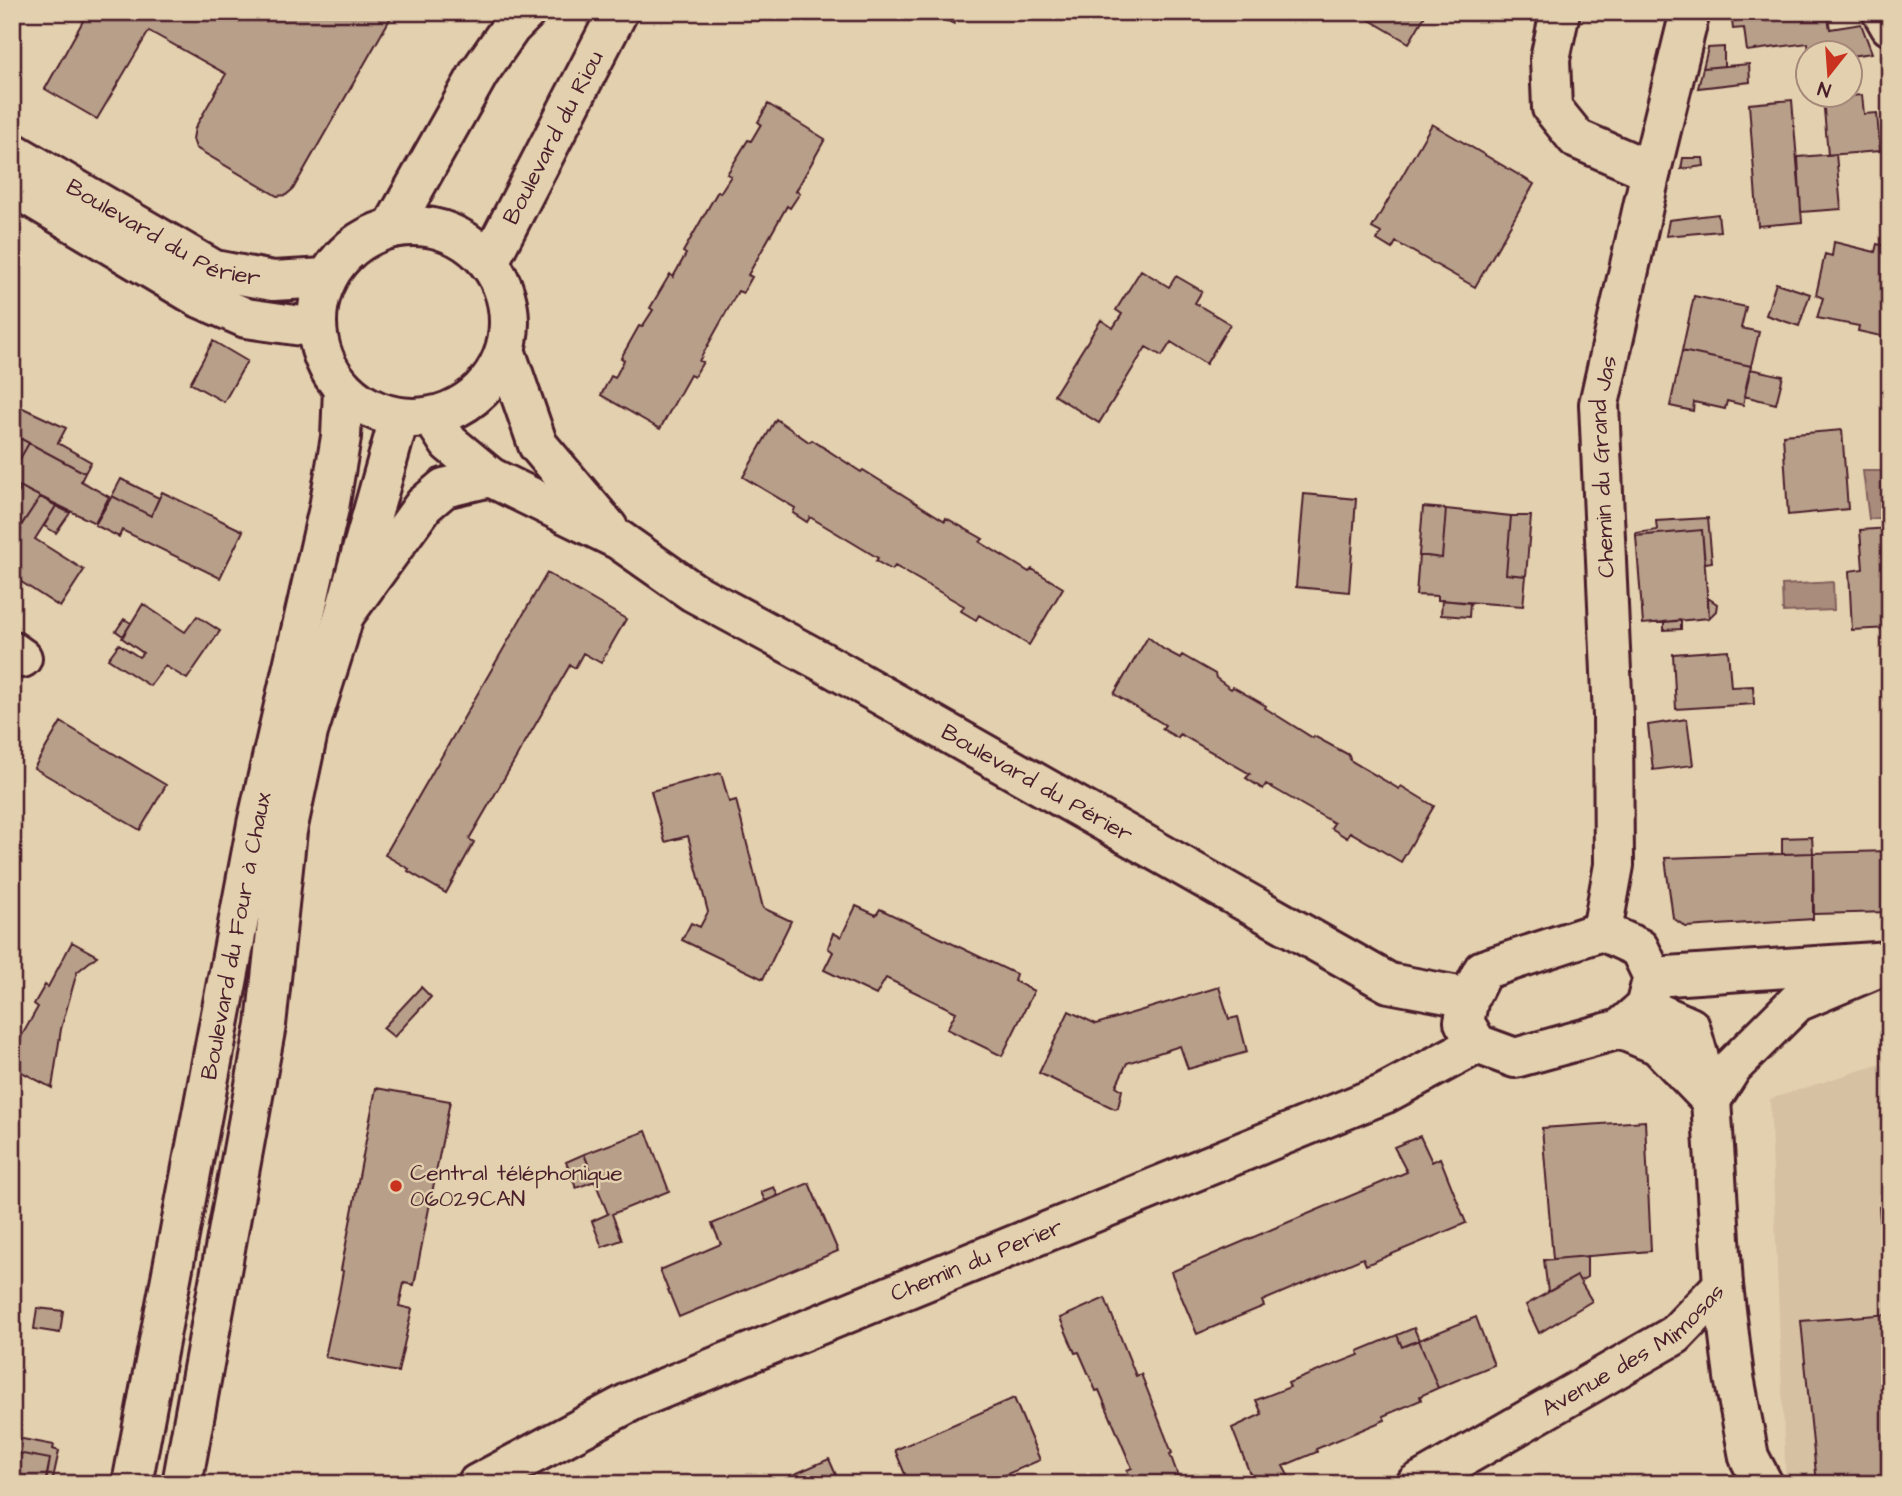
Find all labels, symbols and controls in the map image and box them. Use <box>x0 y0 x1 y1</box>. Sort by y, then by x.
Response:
north arrow <box>1794 38 1864 108</box>
street label: Boulevard du Riou <box>495 45 611 230</box>
text: N <box>1815 74 1834 103</box>
street label: Boulevard du Périer <box>60 171 263 294</box>
street label: Chemin du Grand Jas <box>1583 352 1625 579</box>
street label: Boulevard du Périer <box>935 716 1139 851</box>
street label: Boulevard du Four à Chaux <box>193 789 280 1082</box>
place label: Central téléphonique 06029CAN <box>410 1157 623 1215</box>
marker: Central téléphonique 06029CAN <box>388 1178 404 1194</box>
street label: Chemin du Perier <box>886 1211 1068 1310</box>
street label: Avenue des Mimosas <box>1536 1276 1732 1424</box>

